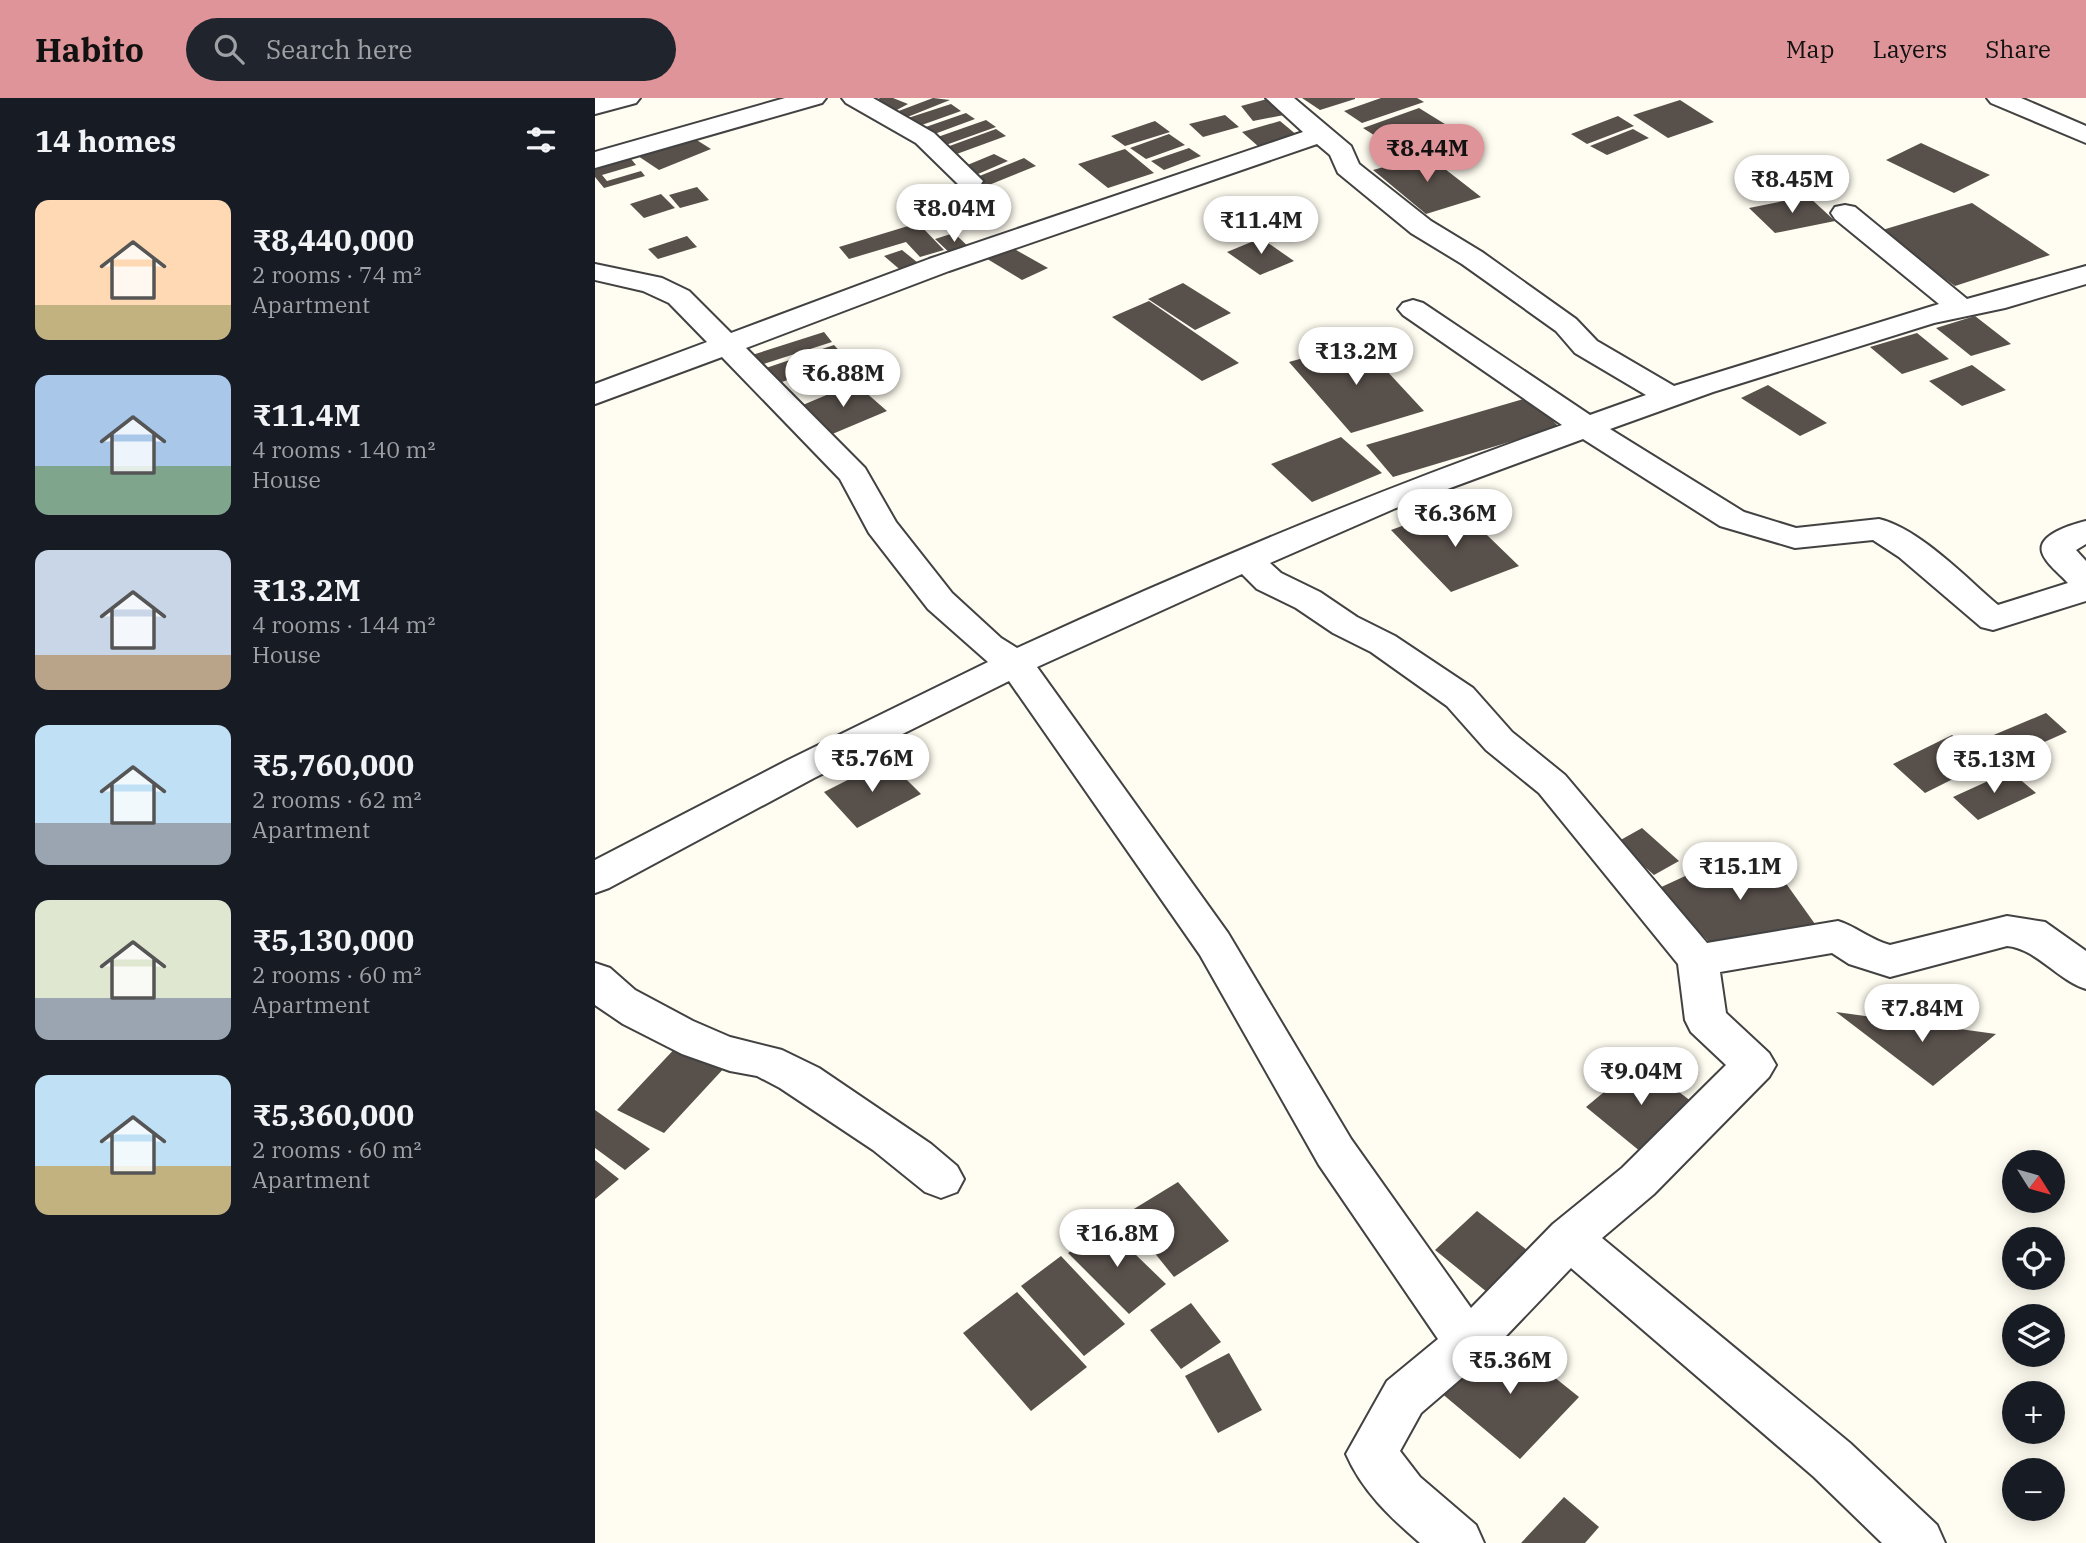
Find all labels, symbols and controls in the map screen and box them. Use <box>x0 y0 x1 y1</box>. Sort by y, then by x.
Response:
search box <box>186 18 676 81</box>
text: Habito <box>35 28 144 71</box>
icon: search <box>210 30 248 68</box>
text: Search here <box>266 32 412 66</box>
text: Map <box>1786 33 1834 65</box>
text: Layers <box>1872 33 1947 65</box>
text: Share <box>1985 33 2051 65</box>
text: 14 homes <box>35 121 176 160</box>
icon: filters <box>522 121 560 159</box>
pin: ₹8.44M <box>1370 125 1484 184</box>
text: ₹8.44M <box>1385 132 1469 162</box>
pin: ₹8.45M <box>1735 156 1849 215</box>
text: ₹8.45M <box>1750 163 1834 193</box>
pin: ₹8.04M <box>897 184 1011 244</box>
text: ₹8.04M <box>912 192 996 222</box>
pin: ₹11.4M <box>1204 197 1318 256</box>
text: ₹11.4M <box>1219 204 1303 234</box>
text: ₹8,440,000 <box>252 220 414 259</box>
icon: home <box>91 228 175 312</box>
text: 2 rooms · 74 m² <box>252 259 422 289</box>
text: Apartment <box>252 289 370 319</box>
pin: ₹13.2M <box>1299 328 1413 387</box>
text: ₹13.2M <box>1314 335 1398 365</box>
pin: ₹6.88M <box>786 350 900 409</box>
text: ₹6.88M <box>801 357 885 387</box>
text: ₹11.4M <box>252 395 361 434</box>
icon: home <box>91 403 175 487</box>
text: 4 rooms · 140 m² <box>252 434 435 464</box>
text: House <box>252 464 321 494</box>
pin: ₹6.36M <box>1398 490 1512 549</box>
text: ₹6.36M <box>1413 497 1497 527</box>
text: ₹13.2M <box>252 570 361 609</box>
icon: home <box>91 578 175 662</box>
text: 4 rooms · 144 m² <box>252 609 435 639</box>
text: House <box>252 639 321 669</box>
pin: ₹5.76M <box>815 734 929 794</box>
pin: ₹5.13M <box>1937 736 2051 795</box>
text: ₹5.76M <box>830 742 914 772</box>
text: ₹5.13M <box>1952 743 2036 773</box>
text: ₹5,760,000 <box>252 745 414 784</box>
icon: home <box>91 753 175 837</box>
text: 2 rooms · 62 m² <box>252 784 422 814</box>
text: Apartment <box>252 814 370 844</box>
pin: ₹15.1M <box>1683 842 1797 902</box>
text: ₹15.1M <box>1698 850 1782 880</box>
text: ₹5,130,000 <box>252 920 414 959</box>
icon: home <box>91 928 175 1012</box>
text: 2 rooms · 60 m² <box>252 959 422 989</box>
pin: ₹7.84M <box>1865 984 1979 1044</box>
text: Apartment <box>252 989 370 1019</box>
text: ₹7.84M <box>1880 992 1964 1022</box>
pin: ₹9.04M <box>1584 1048 1698 1107</box>
text: ₹9.04M <box>1599 1055 1683 1085</box>
text: ₹5,360,000 <box>252 1095 414 1134</box>
icon: home <box>91 1103 175 1187</box>
text: 2 rooms · 60 m² <box>252 1134 422 1164</box>
north arrow <box>2002 1150 2065 1213</box>
map controls <box>2002 1150 2065 1521</box>
text: Apartment <box>252 1164 370 1194</box>
pin: ₹16.8M <box>1060 1210 1174 1269</box>
text: ₹16.8M <box>1075 1217 1159 1247</box>
button: locate <box>2002 1227 2065 1290</box>
button: layers <box>2002 1304 2065 1367</box>
pin: ₹5.36M <box>1453 1336 1567 1396</box>
text: ₹5.36M <box>1468 1344 1552 1374</box>
button: + <box>2002 1381 2065 1444</box>
button: − <box>2002 1458 2065 1521</box>

